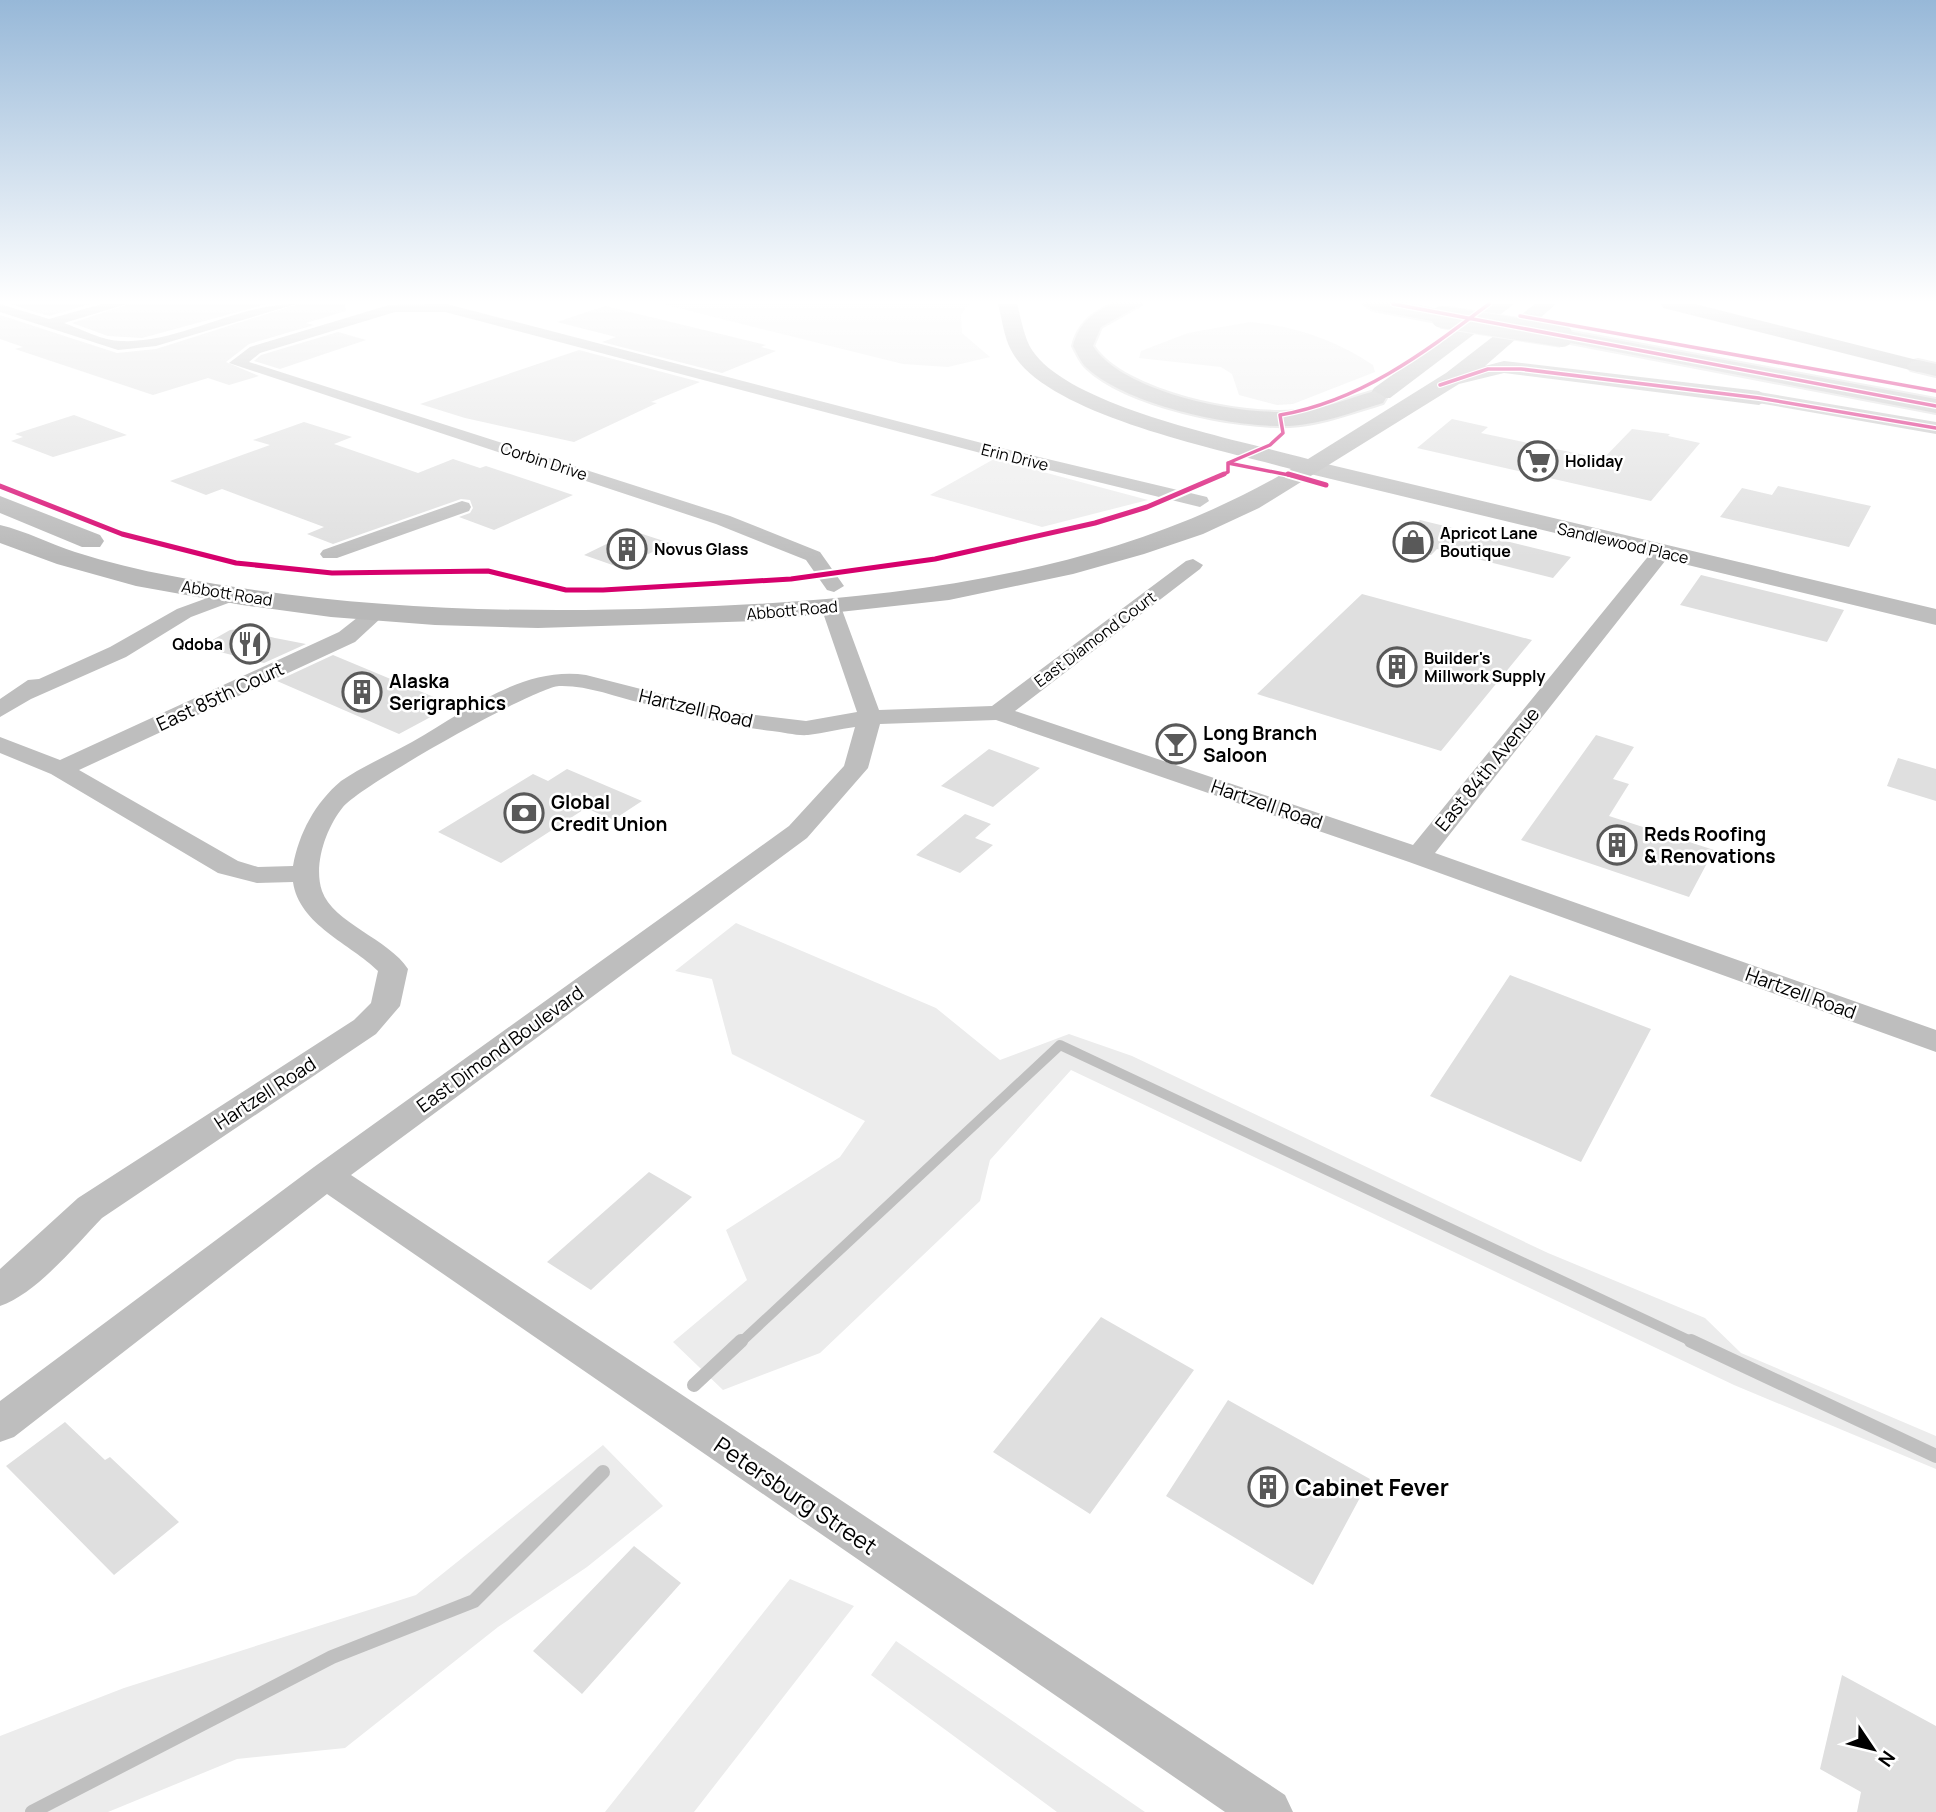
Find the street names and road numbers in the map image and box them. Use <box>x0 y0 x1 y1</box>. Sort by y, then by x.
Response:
street label: Corbin Drive <box>498 437 590 485</box>
street label: Erin Drive <box>979 438 1051 476</box>
street label: Sandlewood Place <box>1555 517 1691 569</box>
street label: Abbott Road <box>180 575 274 611</box>
street label: East Diamond Court <box>1030 586 1160 692</box>
street label: Abbott Road <box>745 595 839 625</box>
street label: East 85th Court <box>152 655 288 737</box>
street label: Hartzell Road <box>636 682 756 734</box>
street label: East 84th Avenue <box>1429 701 1545 837</box>
street label: Hartzell Road <box>1208 773 1326 835</box>
street label: Hartzell Road <box>1742 961 1860 1025</box>
street label: East Dimond Boulevard <box>411 980 589 1118</box>
street label: Hartzell Road <box>209 1050 321 1136</box>
street label: Petersburg Street <box>708 1429 884 1561</box>

